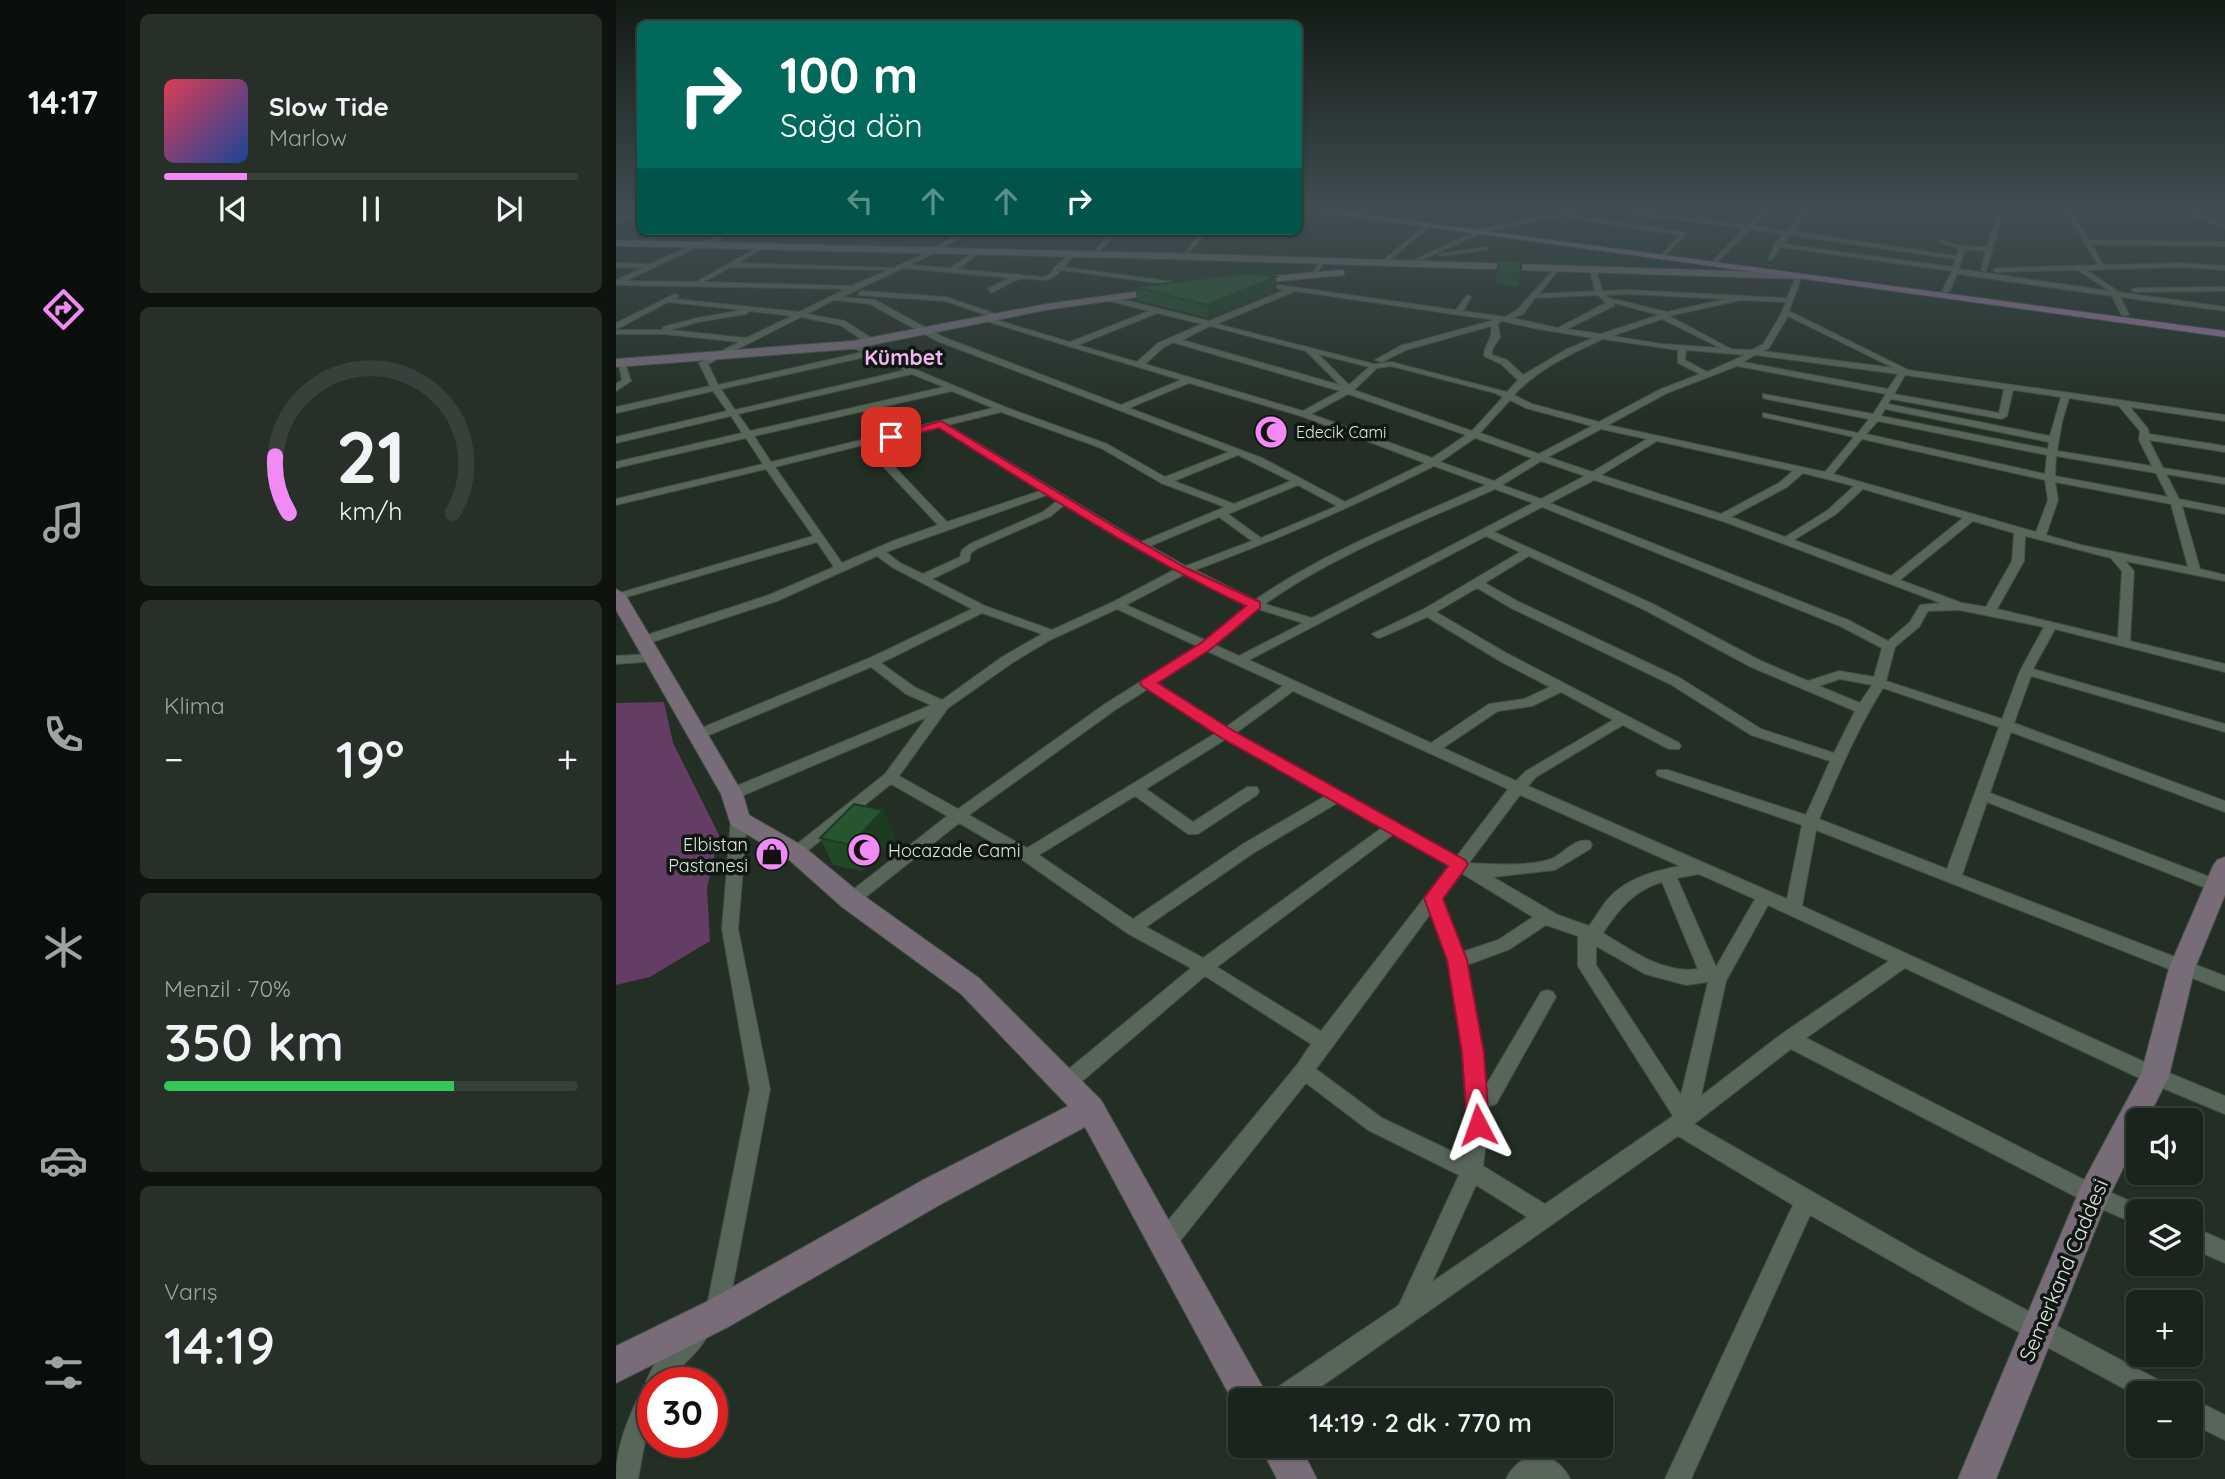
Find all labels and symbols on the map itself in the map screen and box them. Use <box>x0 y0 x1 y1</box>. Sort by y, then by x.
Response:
district label: Kümbet <box>864 344 944 370</box>
pin <box>861 407 921 467</box>
mosque icon: Edecik Cami <box>1252 413 1290 451</box>
place label: Edecik Cami <box>1296 422 1387 442</box>
mosque icon: Hocazade Cami <box>845 831 883 869</box>
place label: Elbistan Pastanesi <box>668 833 748 877</box>
shop icon: Elbistan Pastanesi <box>753 835 791 873</box>
place label: Hocazade Cami <box>888 839 1021 862</box>
position arrow <box>1441 1088 1515 1162</box>
street label: Semerkand Caddesi <box>2013 1175 2113 1365</box>
speed limit sign: 30 <box>637 1367 728 1458</box>

